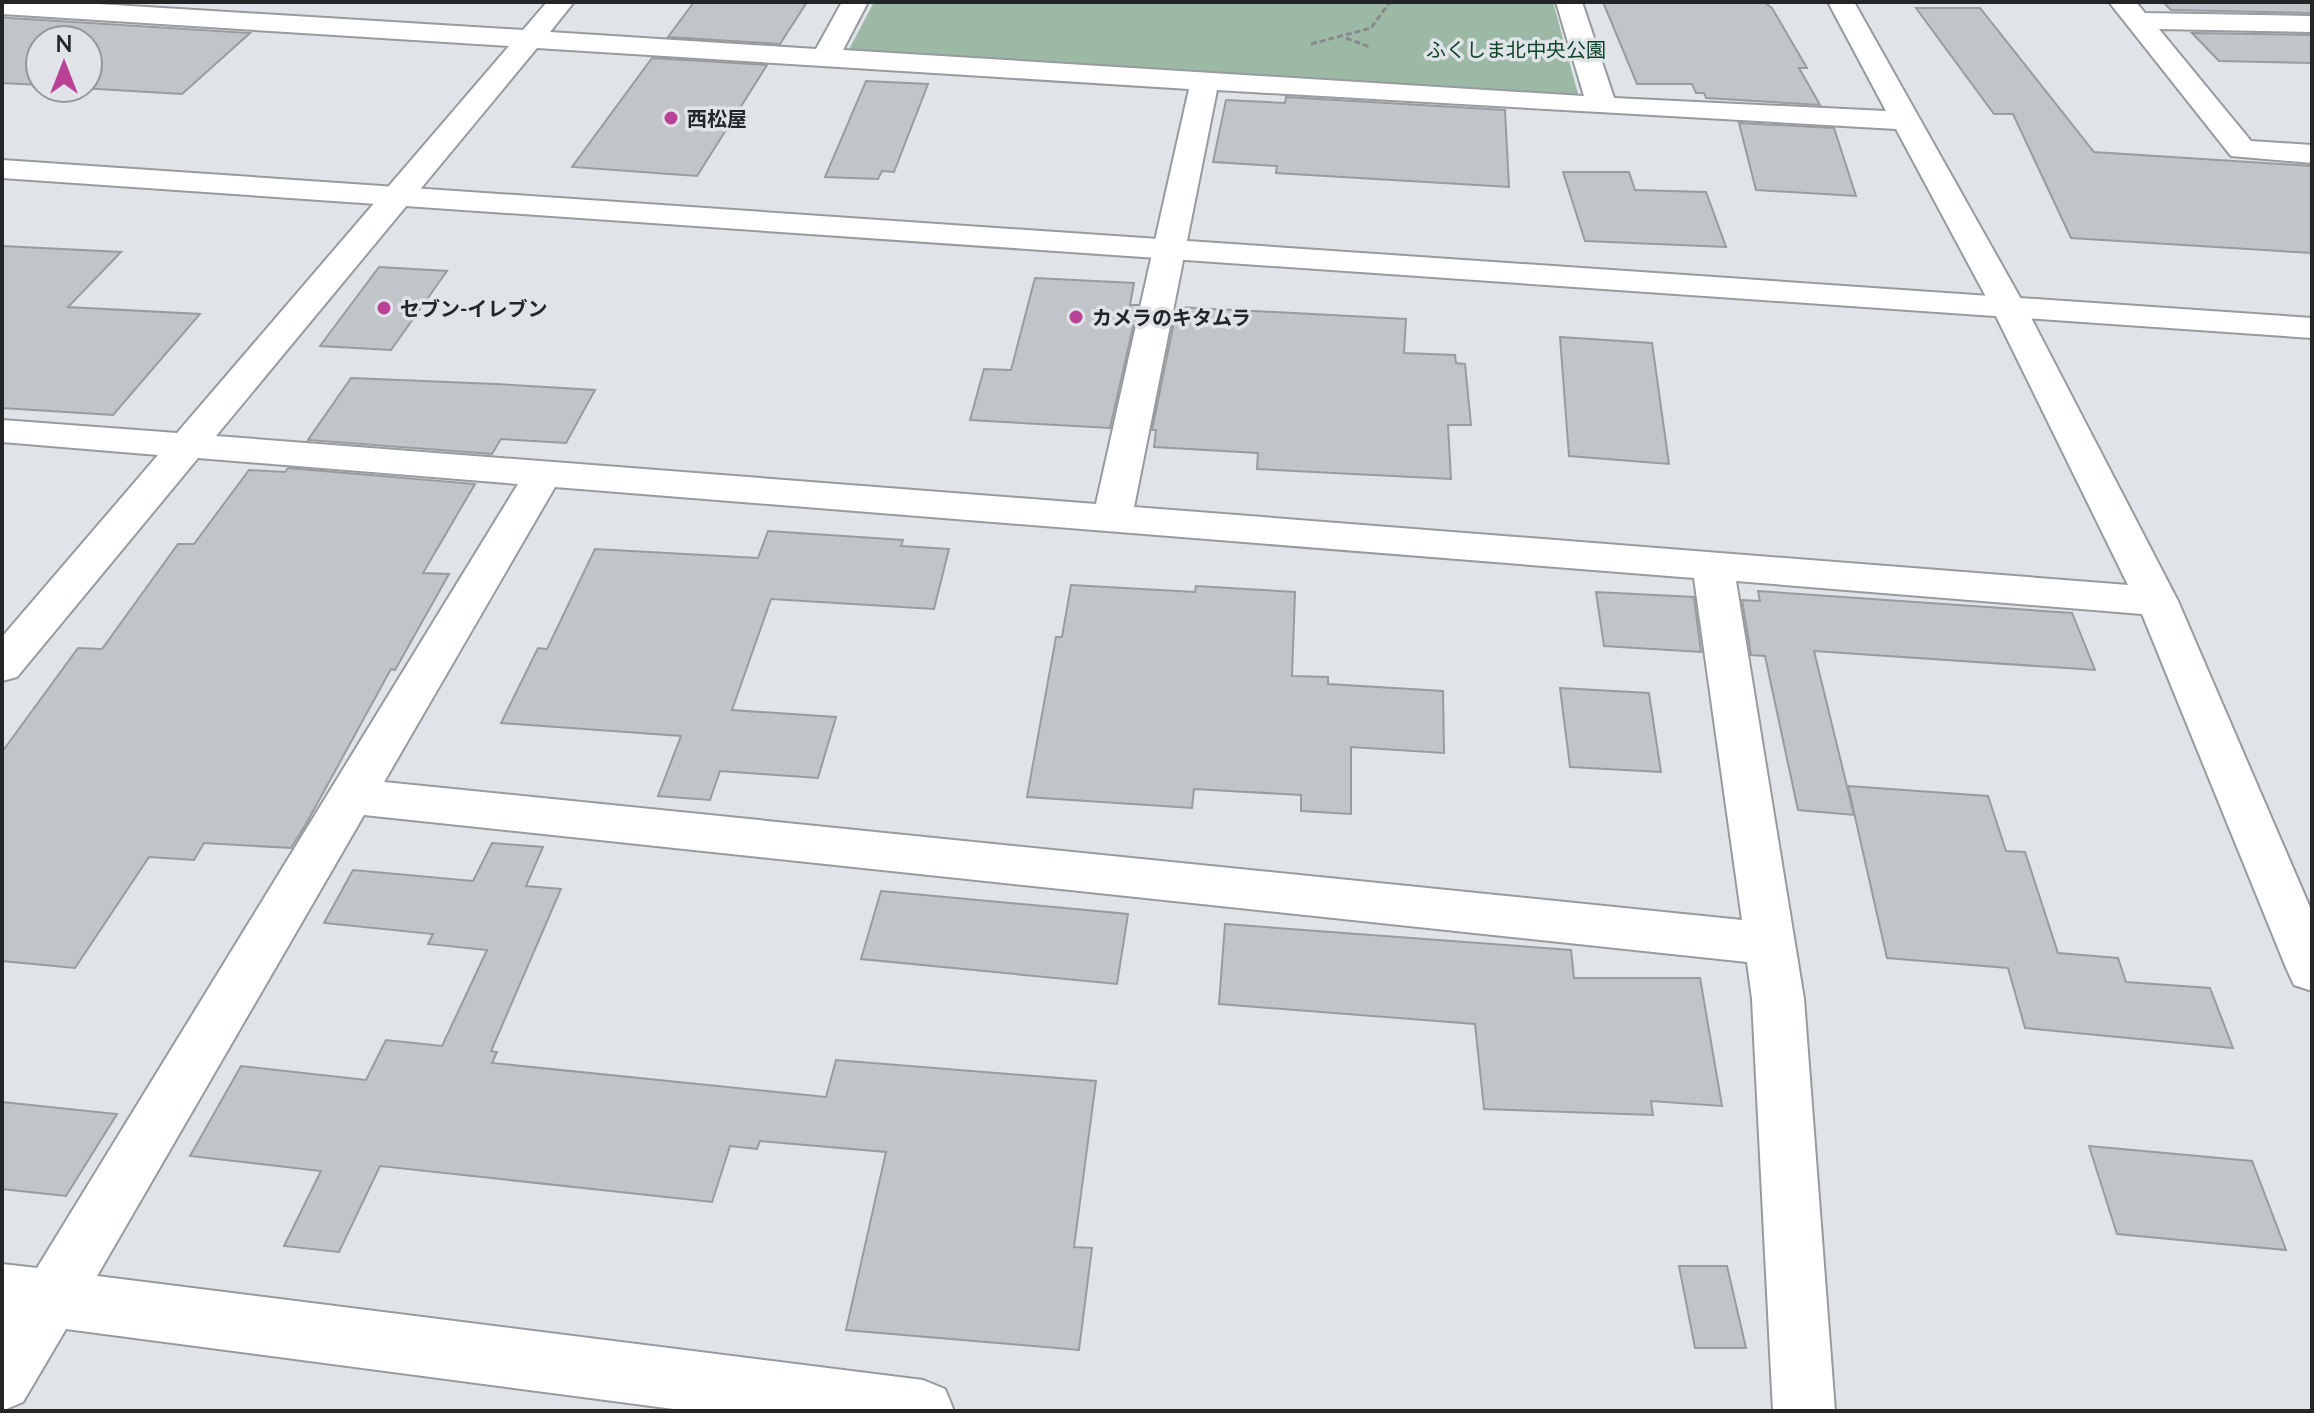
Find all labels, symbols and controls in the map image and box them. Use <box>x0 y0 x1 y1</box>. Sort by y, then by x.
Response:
north arrow <box>24 24 104 104</box>
text: N <box>56 30 72 57</box>
park label: ふくしま北中央公園 <box>1426 37 1606 61</box>
place label: 西松屋 <box>687 106 747 130</box>
marker: 西松屋 <box>662 109 680 127</box>
place label: セブン-イレブン <box>400 296 547 320</box>
marker: セブン-イレブン <box>375 299 393 317</box>
place label: カメラのキタムラ <box>1092 305 1251 329</box>
marker: カメラのキタムラ <box>1067 308 1085 326</box>

